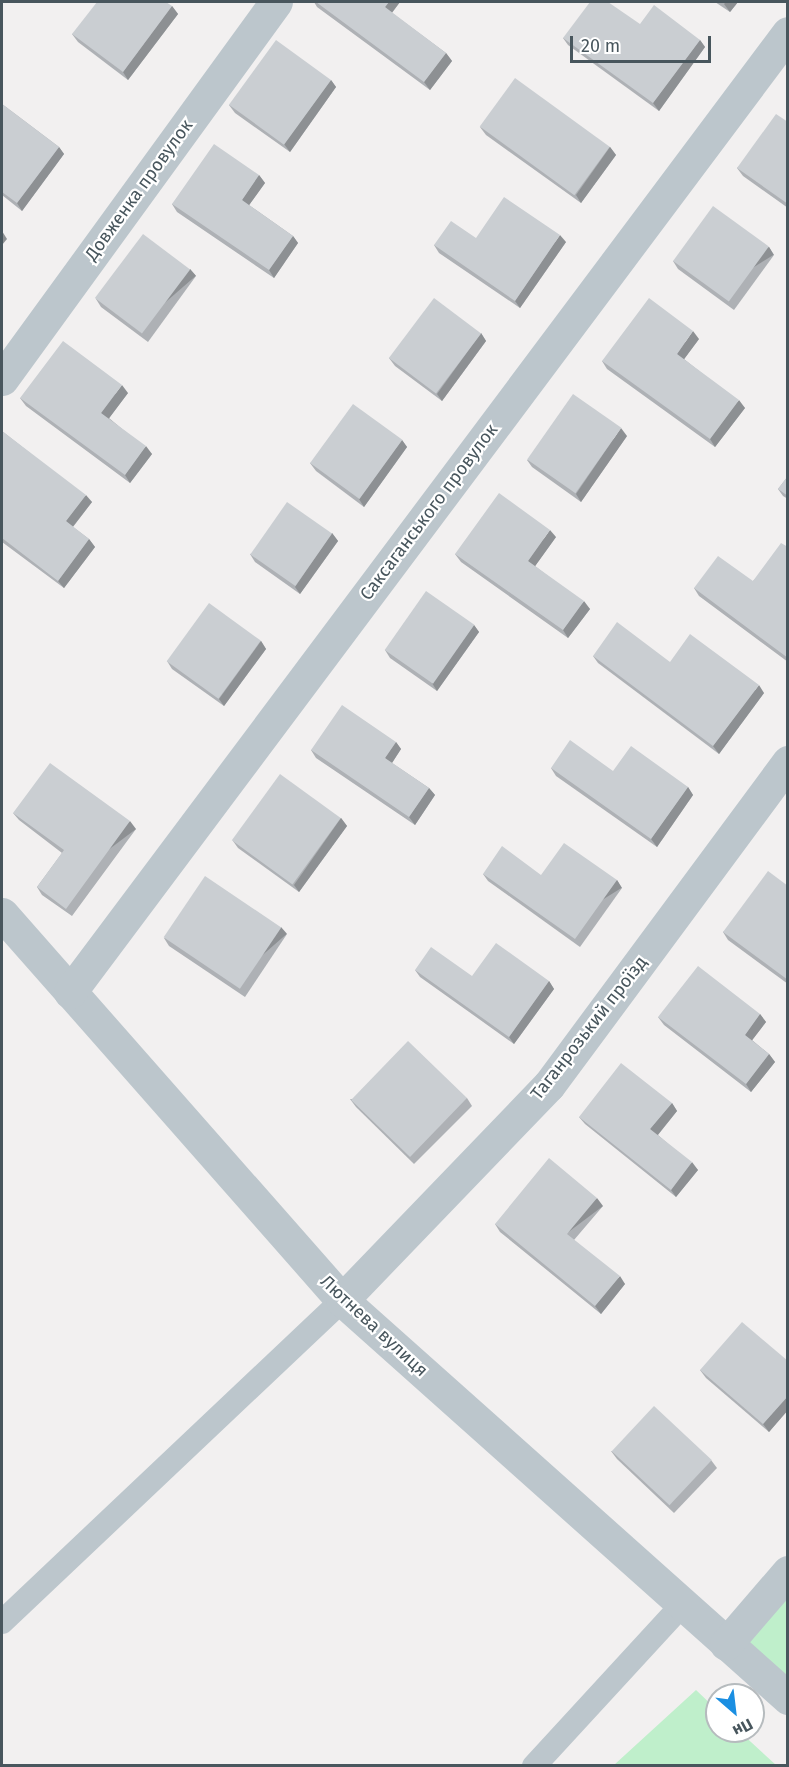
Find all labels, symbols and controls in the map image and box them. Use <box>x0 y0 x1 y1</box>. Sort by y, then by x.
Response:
scale bar <box>573 24 714 62</box>
text: 20 m <box>581 35 620 57</box>
street label: Довженка провулок <box>81 115 197 265</box>
street label: Саксаганського провулок <box>356 420 502 604</box>
street label: Таганрозький проїзд <box>526 952 652 1104</box>
street label: Лютнева вулиця <box>316 1271 432 1381</box>
north arrow <box>705 1683 765 1743</box>
text: Пн <box>729 1714 756 1741</box>

